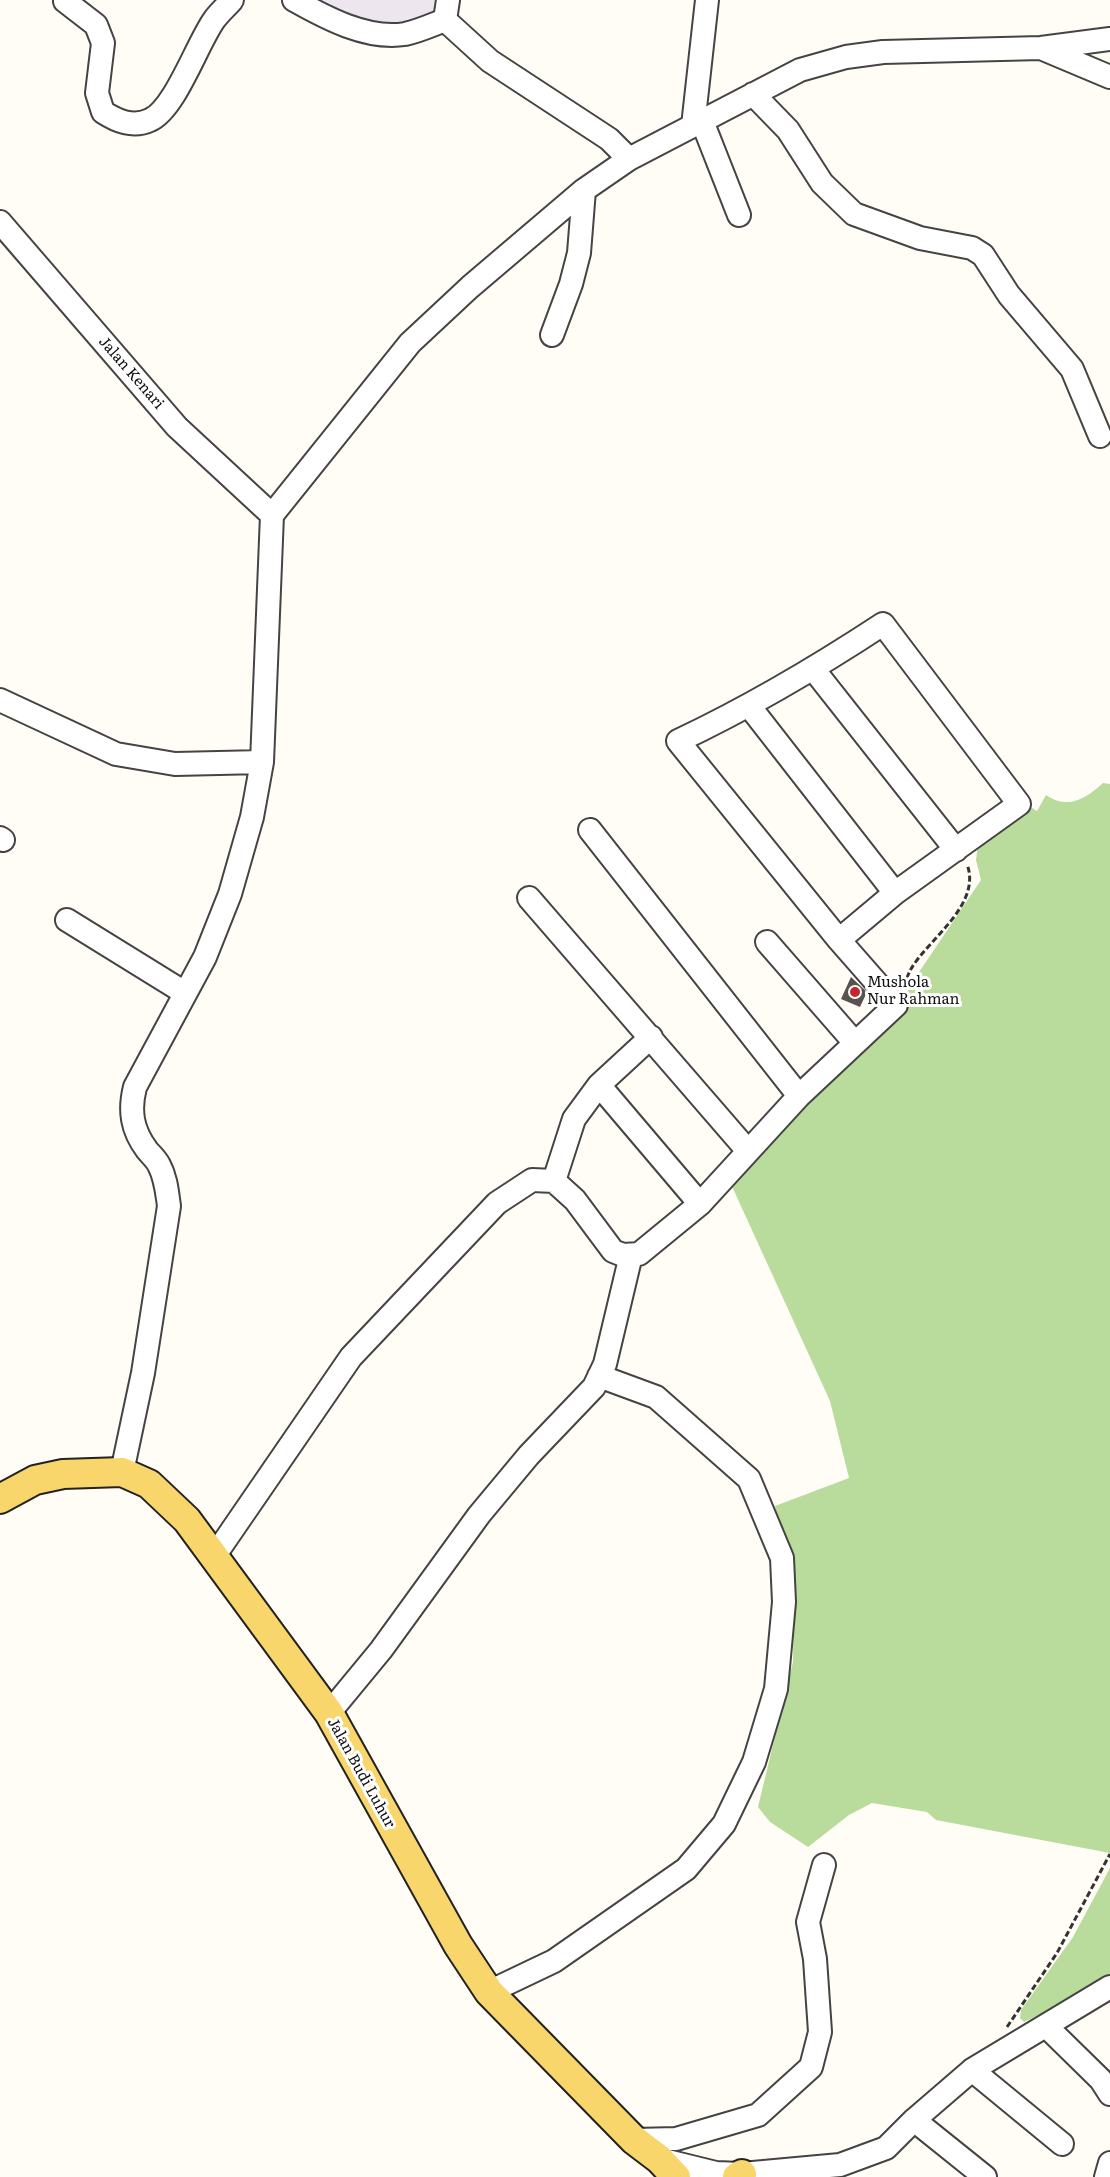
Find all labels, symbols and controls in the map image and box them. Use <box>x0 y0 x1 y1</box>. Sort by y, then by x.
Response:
street label: Jalan Kenari <box>95 333 167 413</box>
place label: Mushola Nur Rahman <box>867 974 959 1009</box>
marker: Mushola Nur Rahman <box>848 985 862 999</box>
street label: Jalan Budi Luhur <box>323 1715 399 1831</box>

